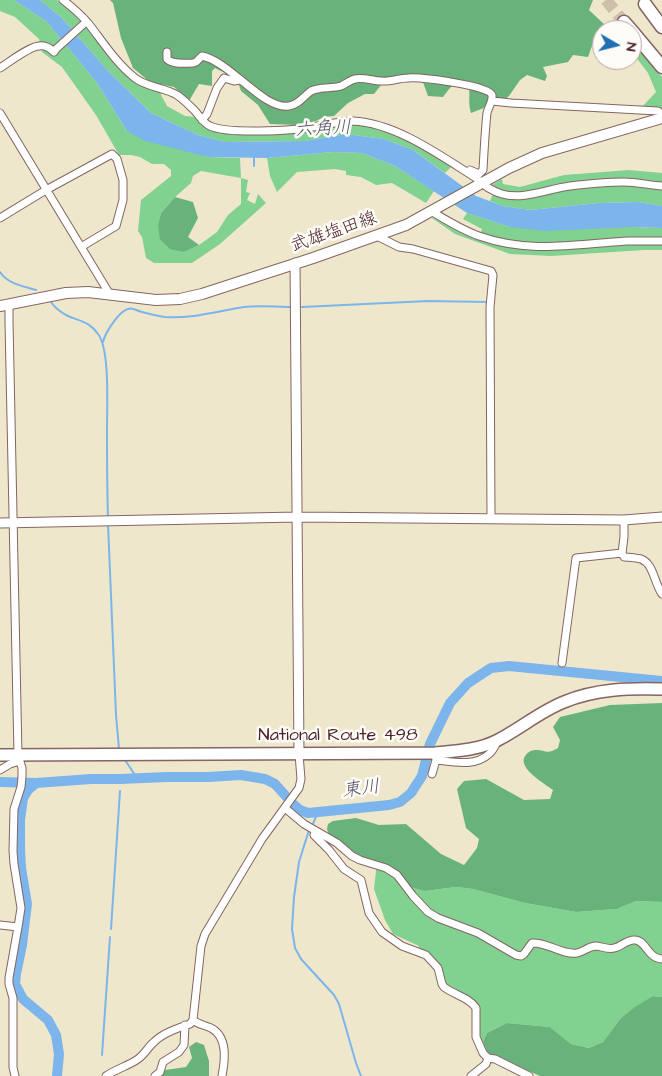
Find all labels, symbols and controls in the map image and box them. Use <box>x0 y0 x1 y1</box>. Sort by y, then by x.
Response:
north arrow <box>592 20 642 70</box>
text: N <box>620 41 641 53</box>
water label: 六角川 <box>294 117 352 143</box>
street label: 武雄塩田線 <box>288 208 380 258</box>
street label: National Route 498 <box>258 725 418 747</box>
water label: 東川 <box>341 776 381 804</box>

